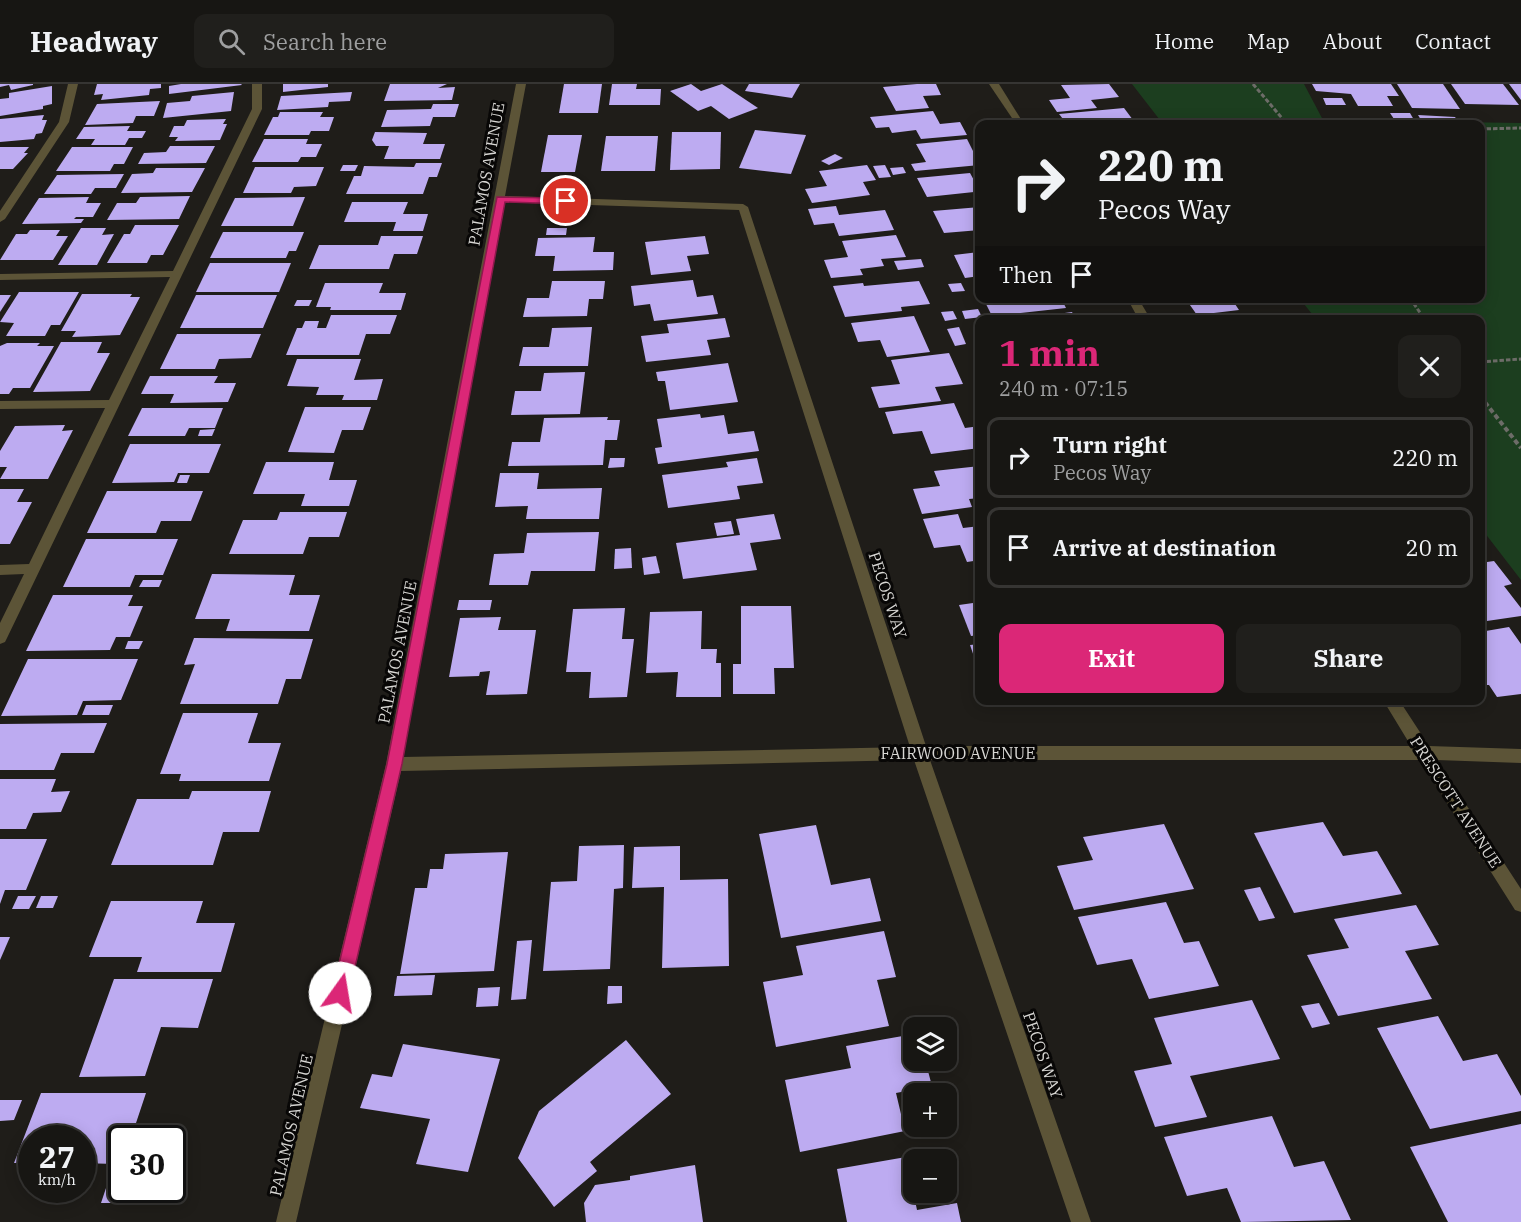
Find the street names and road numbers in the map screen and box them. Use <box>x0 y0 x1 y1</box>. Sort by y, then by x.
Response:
street label: PALAMOS AVENUE <box>464 101 508 247</box>
street label: PECOS WAY <box>865 549 911 641</box>
street label: PALAMOS AVENUE <box>373 579 421 725</box>
street label: PRESCOTT AVENUE <box>1406 733 1506 871</box>
street label: FAIRWOOD AVENUE <box>881 743 1035 763</box>
street label: PECOS WAY <box>1019 1009 1067 1101</box>
street label: PALAMOS AVENUE <box>265 1052 317 1198</box>

